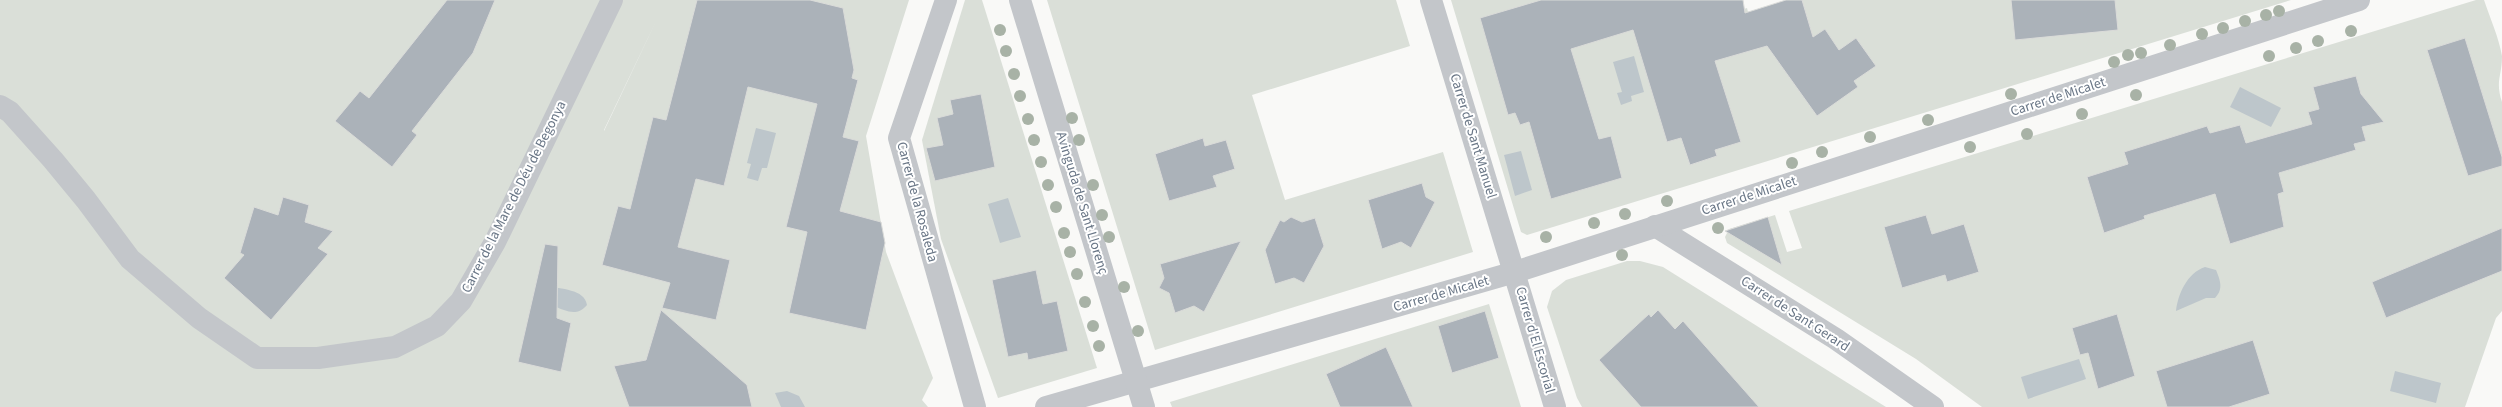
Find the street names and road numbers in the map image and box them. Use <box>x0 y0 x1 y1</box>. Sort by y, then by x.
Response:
street label: Carrer de Sant Manuel <box>1445 71 1502 201</box>
street label: Carrer de Micalet <box>2008 72 2108 122</box>
street label: Carrer de la Mare de Déu de Begonya <box>457 97 571 297</box>
street label: Avinguda de Sant Llorenç <box>1051 129 1113 277</box>
street label: Carrer de la Rosaleda <box>891 140 943 264</box>
street label: Carrer de Micalet <box>1699 171 1799 221</box>
street label: Carrer de Micalet <box>1391 271 1491 317</box>
street label: Carrer de Sant Gerard <box>1737 271 1853 357</box>
street label: Carrer d'El Escorial <box>1510 284 1560 396</box>

